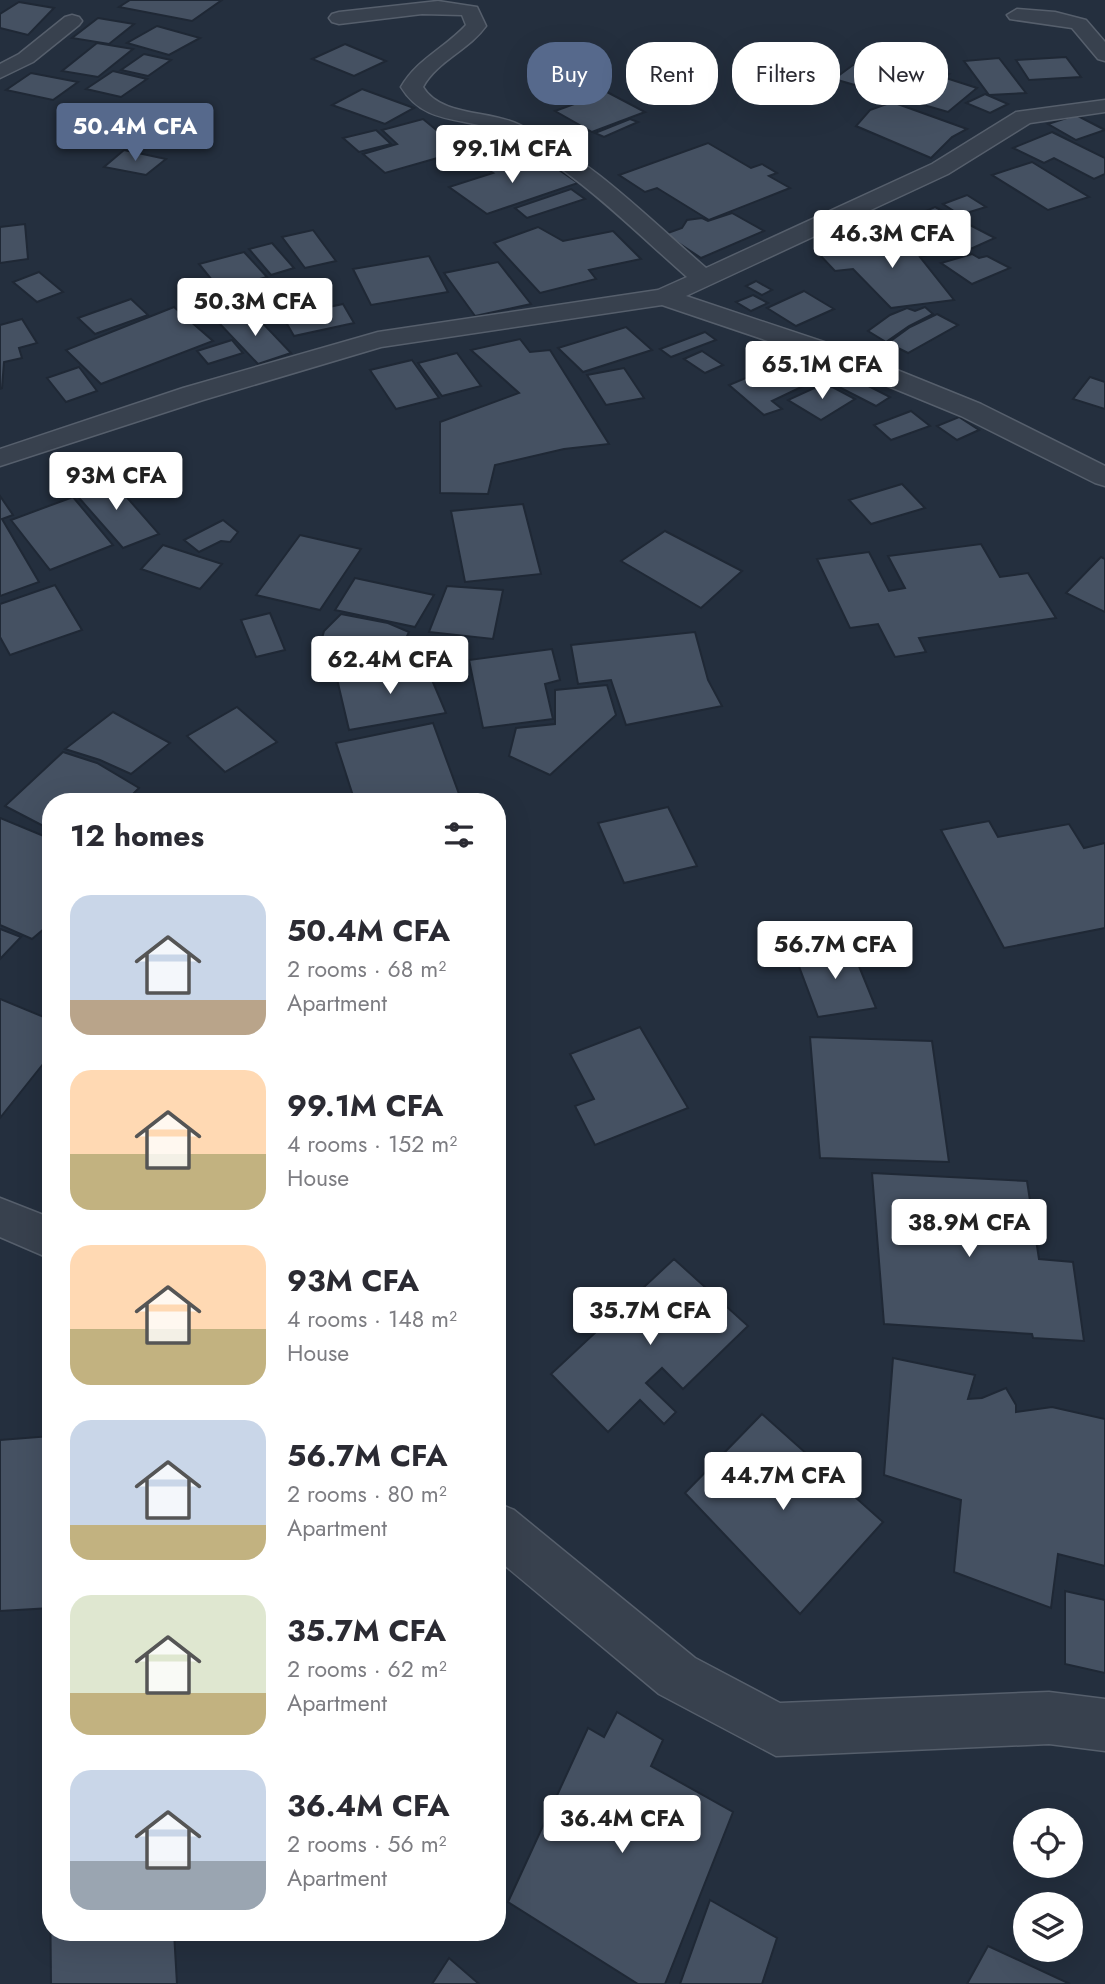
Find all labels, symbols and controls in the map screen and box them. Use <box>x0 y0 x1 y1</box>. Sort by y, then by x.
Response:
chip: Buy <box>527 42 612 105</box>
chip: Rent <box>626 42 718 105</box>
chip: Filters <box>732 42 840 105</box>
chip: New <box>854 42 948 105</box>
pin: 50.4M CFA <box>55 104 215 163</box>
text: 50.4M CFA <box>72 109 198 143</box>
pin: 99.1M CFA <box>432 125 592 185</box>
text: 99.1M CFA <box>452 131 572 165</box>
pin: 46.3M CFA <box>812 210 972 270</box>
text: 46.3M CFA <box>830 216 954 250</box>
pin: 50.3M CFA <box>175 278 335 338</box>
text: 50.3M CFA <box>193 284 317 318</box>
pin: 65.1M CFA <box>742 342 902 401</box>
text: 65.1M CFA <box>762 347 882 381</box>
pin: 93M CFA <box>51 452 181 512</box>
text: 93M CFA <box>65 458 167 492</box>
pin: 62.4M CFA <box>310 636 470 696</box>
text: 62.4M CFA <box>327 642 453 676</box>
text: 12 homes <box>70 814 204 857</box>
icon: filters <box>440 816 478 854</box>
text: 50.4M CFA <box>287 909 450 952</box>
pin: 56.7M CFA <box>755 922 915 981</box>
icon: home <box>126 923 210 1007</box>
text: 56.7M CFA <box>773 927 897 961</box>
text: 2 rooms · 68 m² <box>287 952 446 986</box>
text: Apartment <box>287 986 387 1020</box>
text: 99.1M CFA <box>287 1084 443 1127</box>
icon: home <box>126 1098 210 1182</box>
text: 4 rooms · 152 m² <box>287 1127 457 1161</box>
text: House <box>287 1161 349 1195</box>
pin: 38.9M CFA <box>889 1200 1049 1259</box>
text: 38.9M CFA <box>908 1205 1030 1239</box>
text: 93M CFA <box>287 1259 419 1302</box>
icon: home <box>126 1273 210 1357</box>
pin: 35.7M CFA <box>570 1288 730 1347</box>
text: 35.7M CFA <box>589 1293 711 1327</box>
text: 4 rooms · 148 m² <box>287 1302 457 1336</box>
text: House <box>287 1336 349 1370</box>
text: 56.7M CFA <box>287 1434 447 1477</box>
icon: home <box>126 1448 210 1532</box>
pin: 44.7M CFA <box>703 1452 863 1512</box>
text: 44.7M CFA <box>721 1458 845 1492</box>
text: 2 rooms · 80 m² <box>287 1477 447 1511</box>
text: Apartment <box>287 1511 387 1545</box>
text: 35.7M CFA <box>287 1609 446 1652</box>
icon: home <box>126 1623 210 1707</box>
text: 2 rooms · 62 m² <box>287 1652 447 1686</box>
text: Apartment <box>287 1686 387 1720</box>
text: 36.4M CFA <box>287 1784 450 1827</box>
pin: 36.4M CFA <box>542 1796 702 1855</box>
icon: home <box>126 1798 210 1882</box>
text: 36.4M CFA <box>560 1801 684 1835</box>
map controls <box>1013 1808 1083 1962</box>
button: locate <box>1013 1808 1083 1878</box>
text: 2 rooms · 56 m² <box>287 1827 447 1861</box>
text: Apartment <box>287 1861 387 1895</box>
button: layers <box>1013 1892 1083 1962</box>

